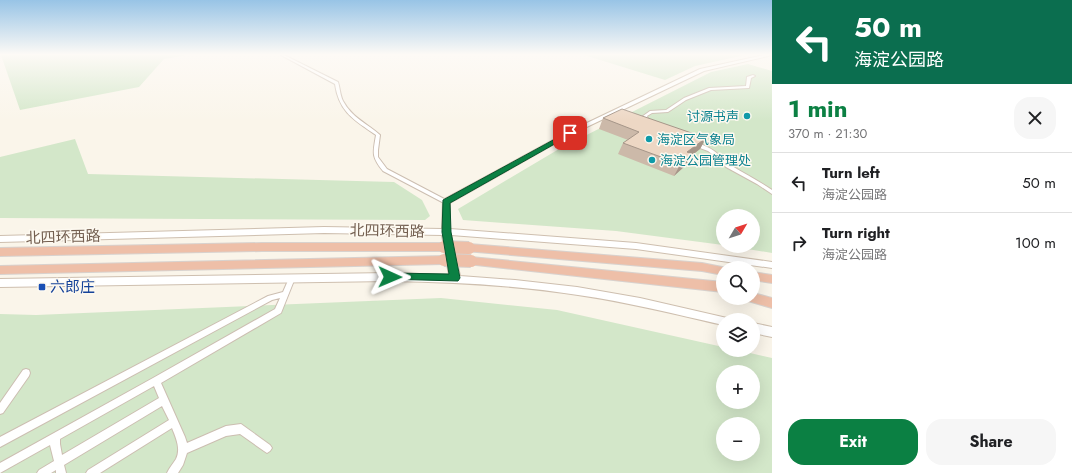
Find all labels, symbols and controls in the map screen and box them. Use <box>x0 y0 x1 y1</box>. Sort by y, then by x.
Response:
text: 50 m <box>854 7 922 48</box>
icon: left <box>788 16 840 68</box>
text: 海淀公园路 <box>854 47 944 73</box>
text: 1 min <box>788 91 848 126</box>
button: close <box>1014 97 1056 139</box>
place label: 讨源书声 <box>687 107 739 126</box>
marker: 讨源书声 <box>742 111 752 121</box>
pin <box>553 116 587 150</box>
icon: arrive <box>559 122 581 144</box>
text: 370 m · 21:30 <box>788 124 867 143</box>
place label: 海淀区气象局 <box>657 130 735 149</box>
marker: 海淀区气象局 <box>644 134 654 144</box>
place label: 海淀公园管理处 <box>660 151 751 170</box>
marker: 海淀公园管理处 <box>647 155 657 165</box>
text: Turn left <box>822 162 880 184</box>
icon: left <box>788 172 810 194</box>
text: 50 m <box>1022 172 1056 194</box>
text: 海淀公园路 <box>822 185 887 204</box>
north arrow <box>716 209 760 253</box>
map controls <box>716 209 760 461</box>
street label: 北四环西路 <box>349 219 425 243</box>
text: Turn right <box>822 222 890 244</box>
street label: 北四环西路 <box>25 225 101 249</box>
icon: right <box>788 232 810 254</box>
text: 100 m <box>1015 232 1056 254</box>
text: 海淀公园路 <box>822 245 887 264</box>
position arrow <box>369 256 411 298</box>
button: search <box>716 261 760 305</box>
place label: 六郎庄 <box>50 276 95 298</box>
marker: 六郎庄 <box>37 282 47 292</box>
button: layers <box>716 313 760 357</box>
button: + <box>716 365 760 409</box>
button: − <box>716 417 760 461</box>
button: Exit <box>788 419 918 465</box>
button: Share <box>926 419 1056 465</box>

